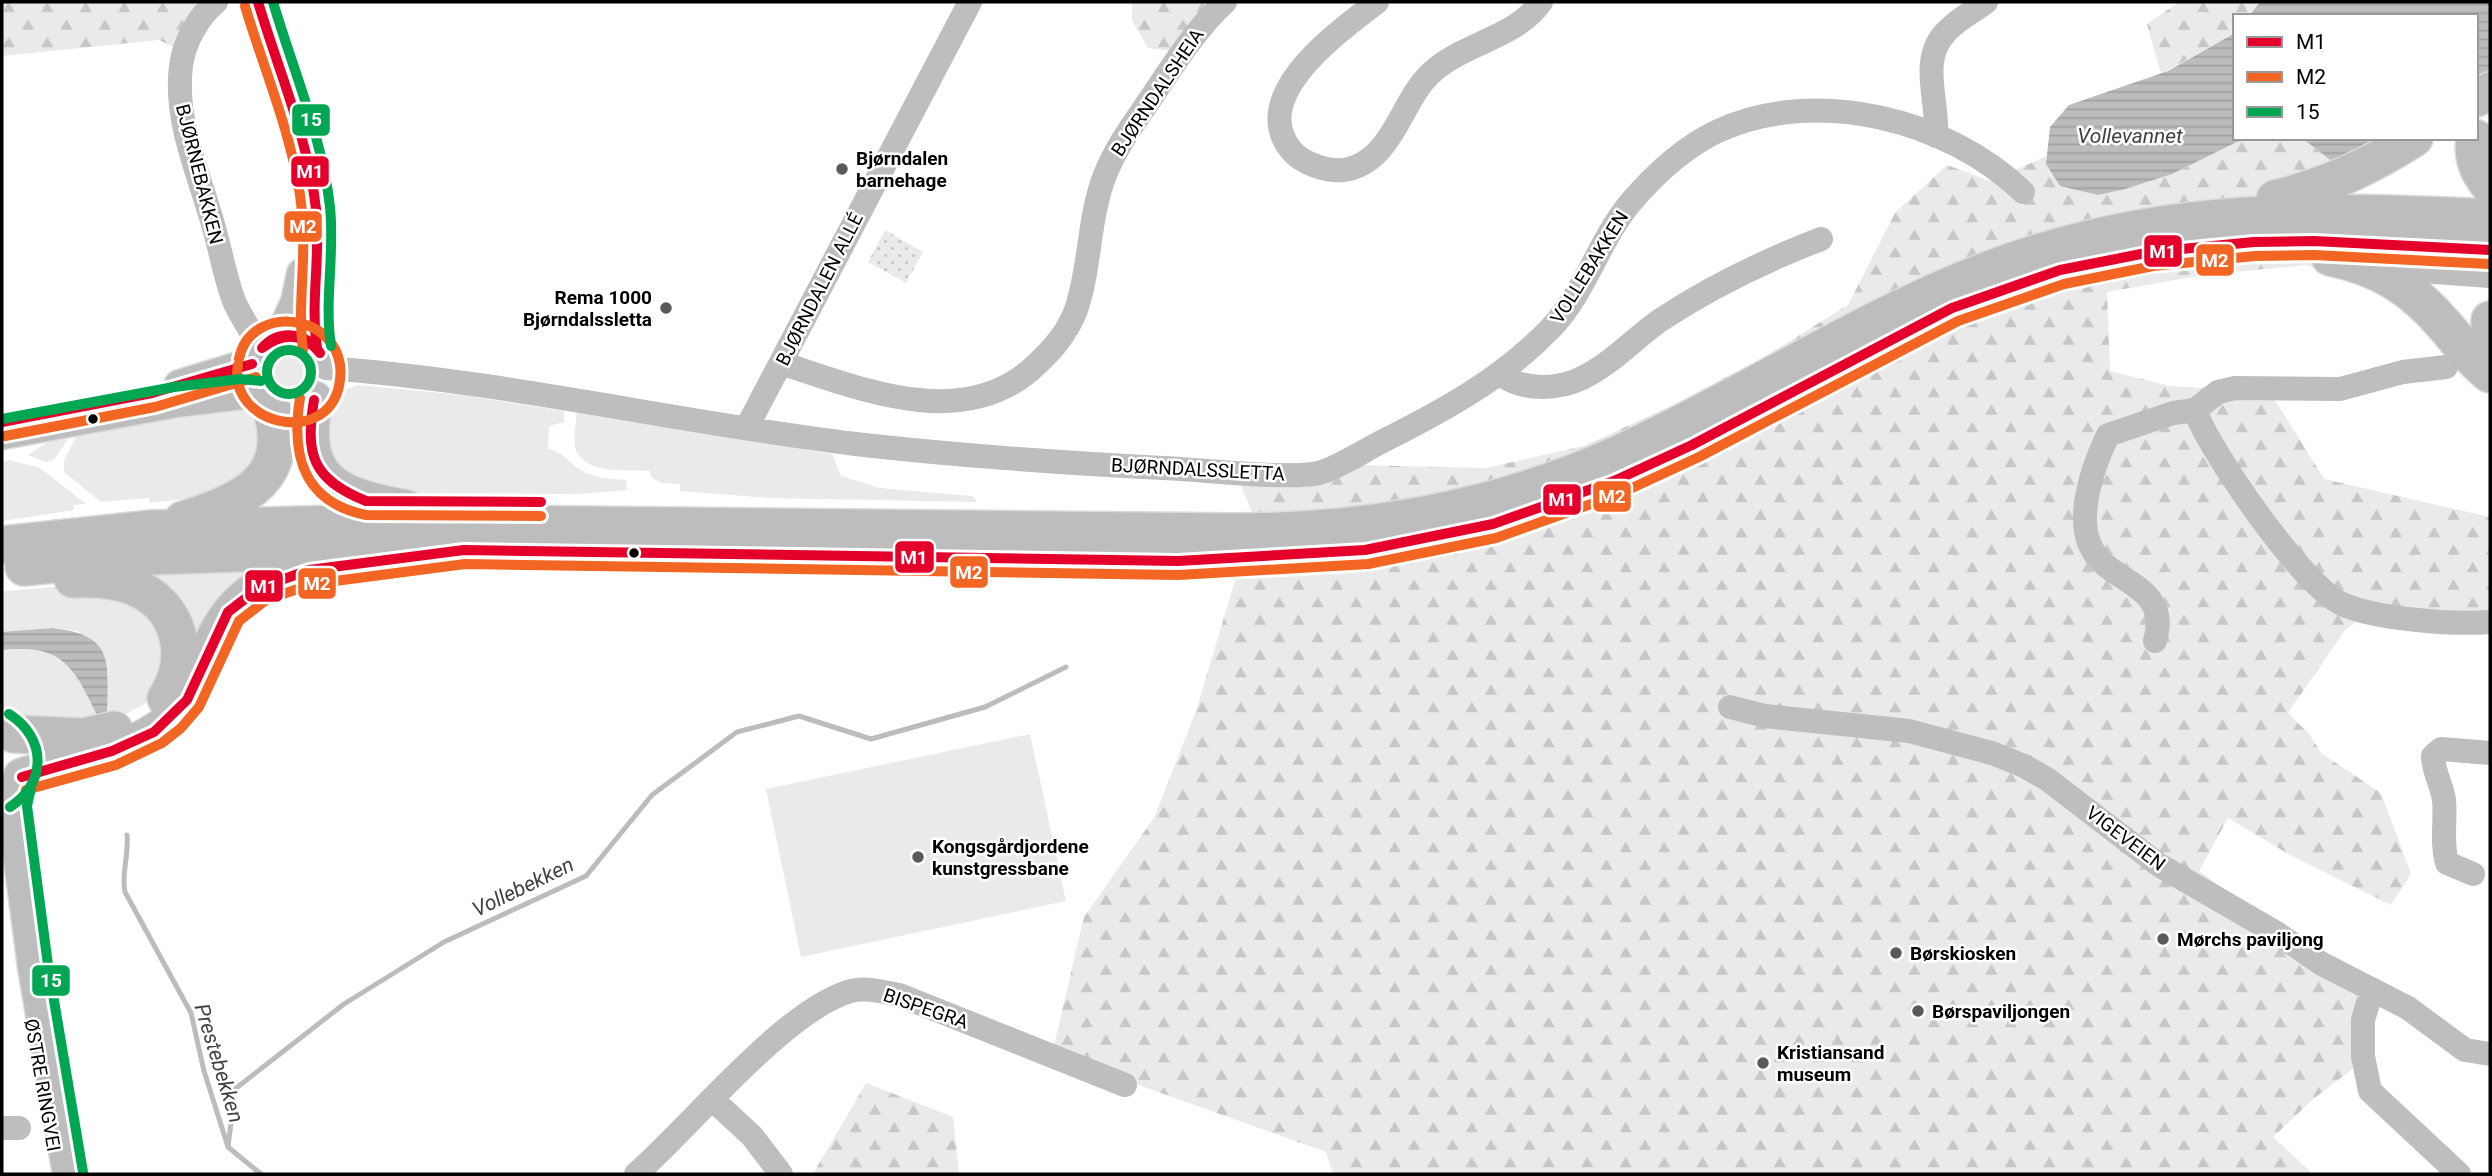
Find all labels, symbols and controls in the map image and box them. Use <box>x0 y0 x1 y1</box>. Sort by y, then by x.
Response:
legend <box>2233 14 2478 140</box>
street label: BJØRNDALSHEIA <box>1106 24 1209 160</box>
text: M1 <box>2296 30 2326 54</box>
text: M2 <box>2296 65 2326 89</box>
text: 15 <box>2296 100 2320 124</box>
street label: BJØRNEBAKKEN <box>171 102 228 247</box>
line badge: 15 <box>291 103 331 137</box>
text: 15 <box>300 108 322 131</box>
water label: Vollevannet <box>2077 124 2183 148</box>
place label: Bjørndalen barnehage <box>856 147 948 192</box>
line badge: M1 <box>290 155 330 188</box>
text: M1 <box>296 160 324 183</box>
marker: Bjørndalen barnehage <box>834 161 850 177</box>
street label: VOLLEBAKKEN <box>1546 207 1633 328</box>
street label: BJØRNDALEN ALLÉ <box>771 209 868 369</box>
line badge: M2 <box>283 210 323 243</box>
text: M2 <box>289 215 317 238</box>
line badge: M1 <box>2143 234 2183 268</box>
text: M1 <box>2149 240 2177 263</box>
line badge: M2 <box>2195 243 2235 277</box>
text: M2 <box>2201 249 2229 272</box>
place label: Rema 1000 Bjørndalssletta <box>523 286 652 331</box>
marker: Rema 1000 Bjørndalssletta <box>658 300 674 316</box>
unlabelled marker <box>86 412 100 426</box>
street label: BJØRNDALSSLETTA <box>1111 453 1286 486</box>
line badge: M2 <box>1592 480 1632 513</box>
line badge: M1 <box>1542 483 1582 516</box>
text: M2 <box>1598 485 1626 508</box>
text: M1 <box>1548 488 1576 511</box>
line badge: M1 <box>894 540 935 574</box>
unlabelled marker <box>627 546 641 560</box>
text: M1 <box>900 546 928 569</box>
line badge: M2 <box>949 555 989 589</box>
text: M2 <box>955 561 983 584</box>
line badge: M2 <box>297 567 337 600</box>
line badge: M1 <box>244 569 284 603</box>
text: M2 <box>303 572 331 595</box>
text: M1 <box>250 575 278 598</box>
street label: VIGEVEIEN <box>2081 801 2170 876</box>
place label: Kongsgårdjordene kunstgressbane <box>932 835 1089 880</box>
marker: Kongsgårdjordene kunstgressbane <box>910 849 926 865</box>
water label: Vollebekken <box>469 852 577 922</box>
place label: Mørchs paviljong <box>2177 928 2324 951</box>
marker: Mørchs paviljong <box>2155 931 2171 947</box>
place label: Børskiosken <box>1910 942 2016 965</box>
marker: Børskiosken <box>1888 945 1904 961</box>
line badge: 15 <box>31 964 71 997</box>
text: 15 <box>40 969 62 992</box>
street label: BISPEGRA <box>880 983 972 1034</box>
place label: Børspaviljongen <box>1932 1000 2070 1023</box>
water label: Prestebekken <box>190 1001 248 1125</box>
marker: Børspaviljongen <box>1910 1003 1926 1019</box>
street label: ØSTRE RINGVEI <box>20 1017 65 1153</box>
place label: Kristiansand museum <box>1777 1041 1884 1086</box>
marker: Kristiansand museum <box>1755 1055 1771 1071</box>

